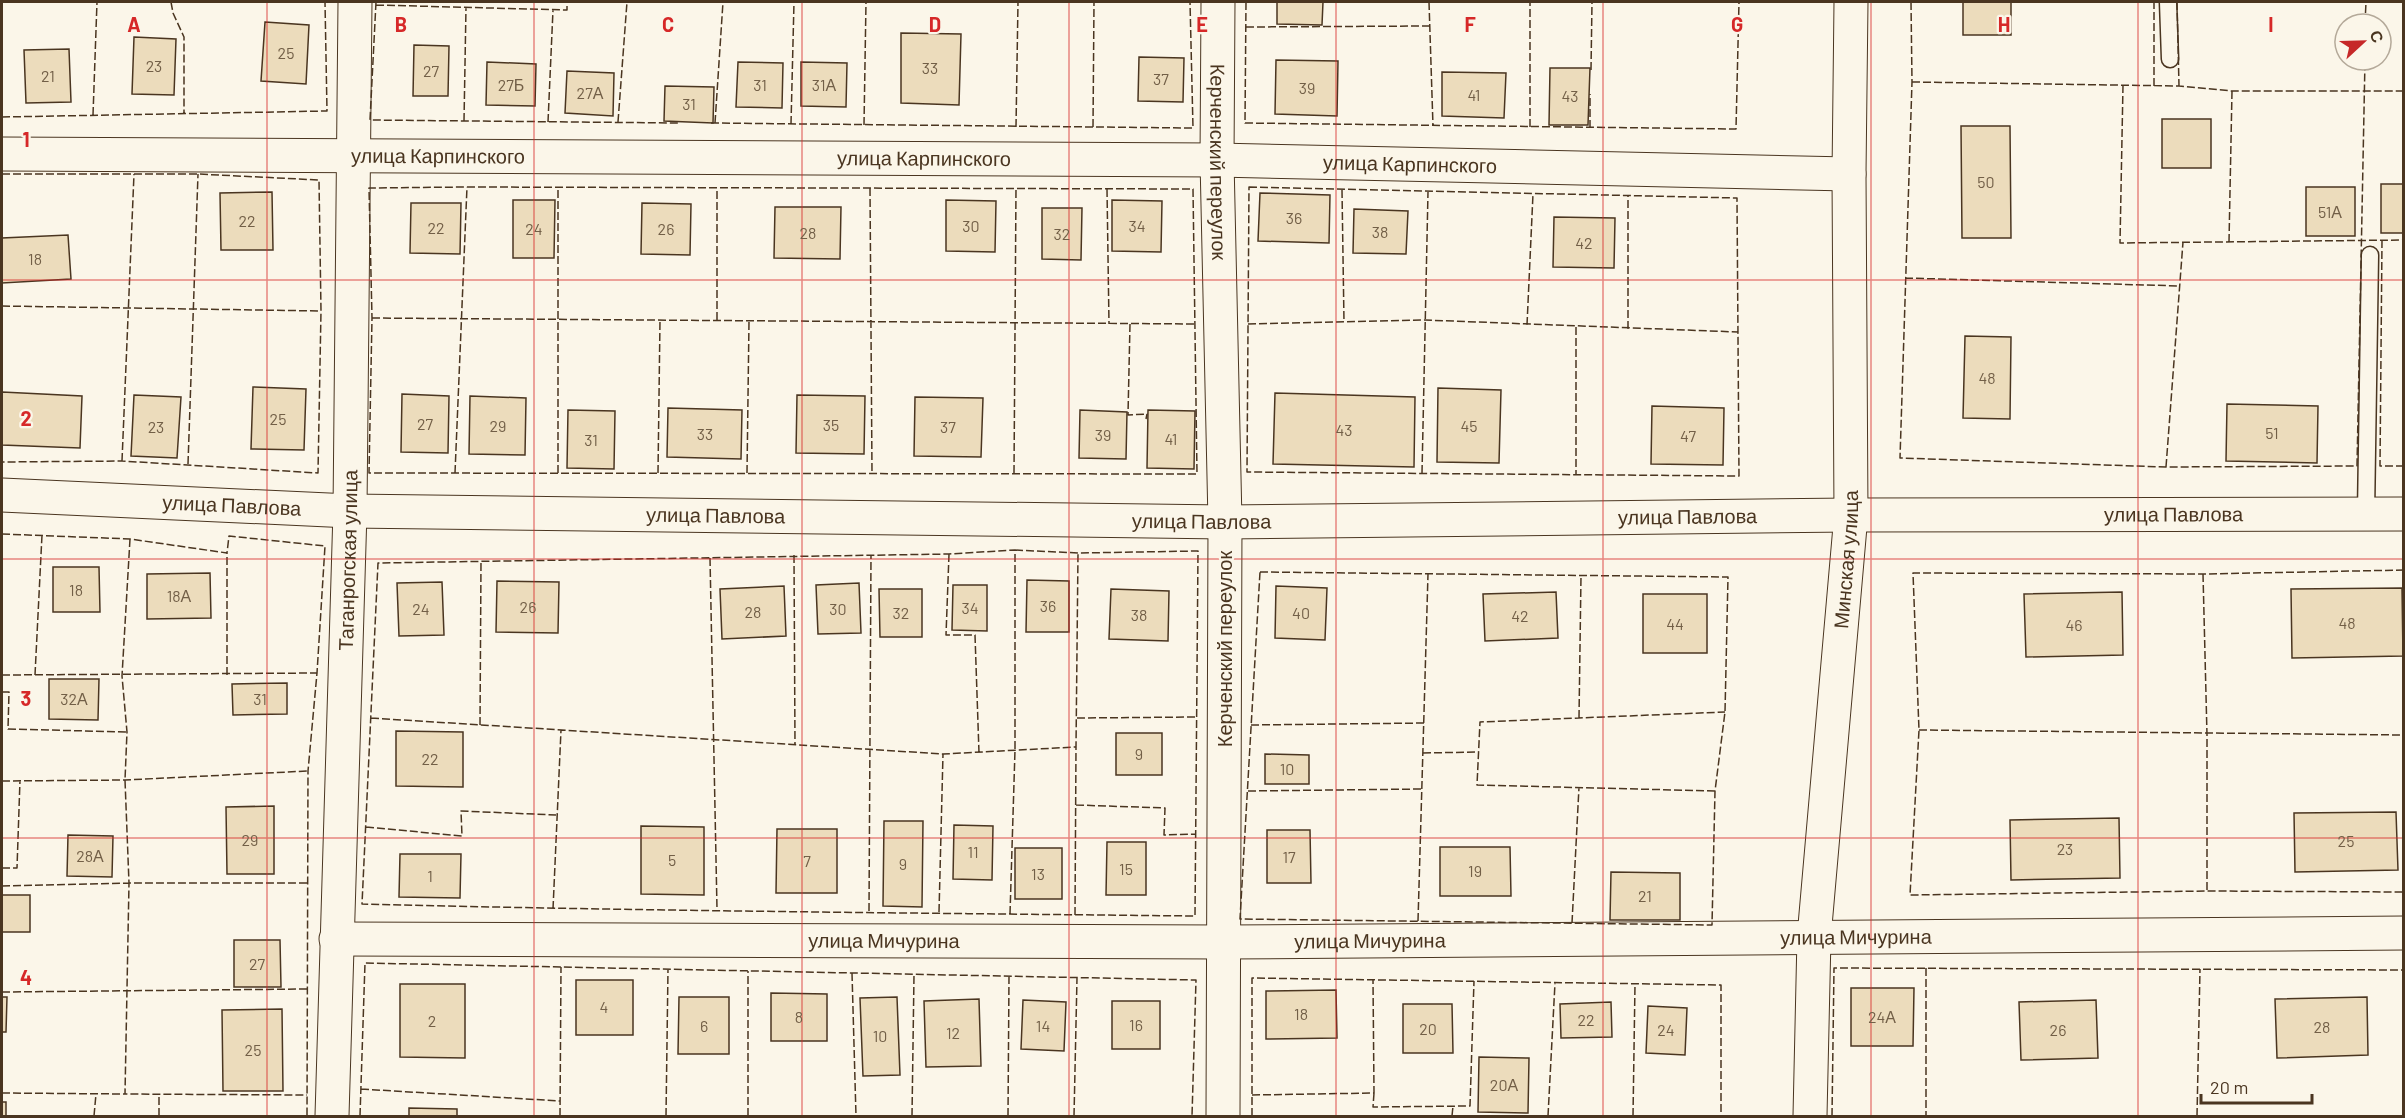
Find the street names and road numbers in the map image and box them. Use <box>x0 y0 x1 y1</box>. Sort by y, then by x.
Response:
street label: Керченский переулок <box>1206 64 1232 261</box>
street label: улица Карпинского <box>351 143 525 168</box>
street label: улица Карпинского <box>837 145 1011 170</box>
street label: улица Карпинского <box>1323 149 1497 177</box>
street label: Таганрогская улица <box>333 469 361 651</box>
street label: улица Павлова <box>162 489 303 520</box>
street label: Минская улица <box>1828 489 1862 630</box>
street label: улица Павлова <box>2104 501 2244 526</box>
street label: улица Павлова <box>646 502 786 527</box>
street label: улица Павлова <box>1618 503 1758 529</box>
street label: улица Павлова <box>1132 508 1272 533</box>
street label: Керченский переулок <box>1212 551 1236 747</box>
street label: улица Мичурина <box>1780 924 1933 949</box>
street label: улица Мичурина <box>1294 927 1447 952</box>
street label: улица Мичурина <box>808 928 961 952</box>

